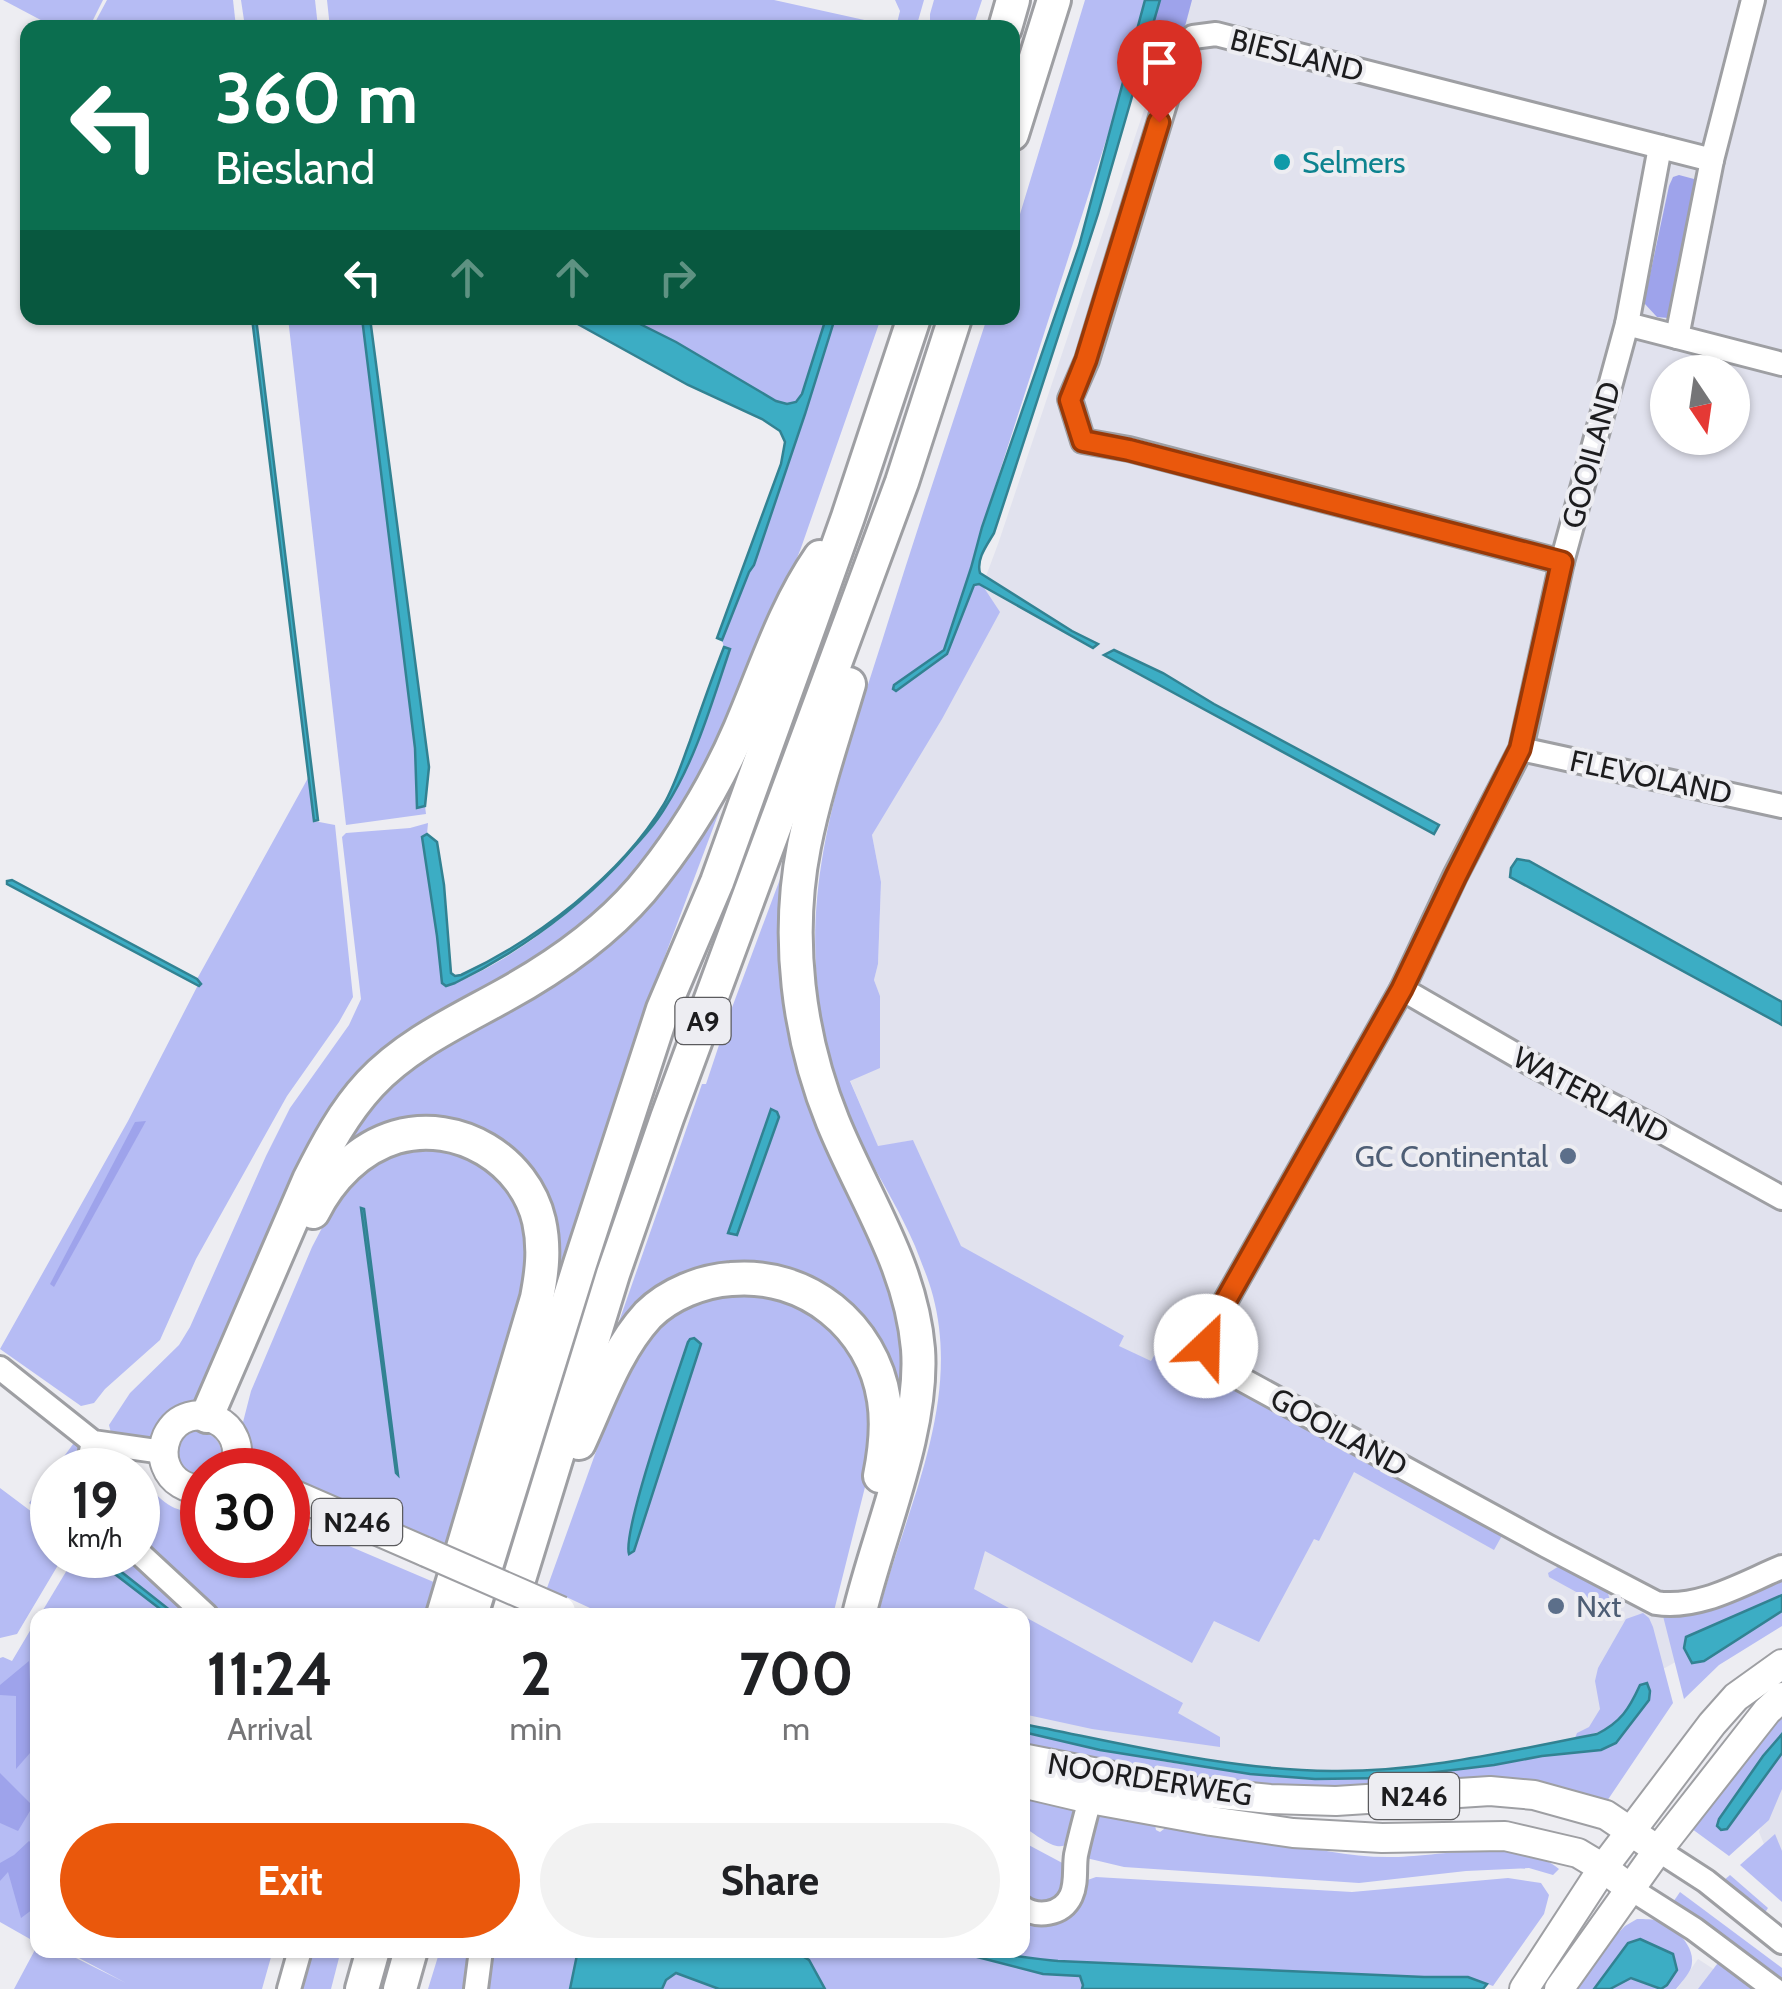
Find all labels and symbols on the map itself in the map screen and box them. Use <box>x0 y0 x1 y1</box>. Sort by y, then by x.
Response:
pin <box>1117 20 1202 123</box>
street label: BIESLAND <box>1226 21 1368 89</box>
place label: Selmers <box>1302 144 1406 181</box>
marker: Selmers <box>1271 151 1293 173</box>
north arrow <box>1650 355 1750 455</box>
street label: GOOILAND <box>1554 378 1628 532</box>
street label: FLEVOLAND <box>1567 742 1735 812</box>
road number: A9 <box>676 998 730 1044</box>
street label: WATERLAND <box>1507 1038 1675 1152</box>
place label: GC Continental <box>1355 1138 1548 1175</box>
marker: GC Continental <box>1557 1145 1579 1167</box>
position arrow <box>1154 1294 1258 1398</box>
street label: GOOILAND <box>1264 1379 1414 1485</box>
speed limit sign: 30 <box>180 1448 310 1578</box>
road number: N246 <box>312 1499 402 1545</box>
place label: Nxt <box>1576 1588 1621 1625</box>
marker: Nxt <box>1545 1595 1567 1617</box>
street label: NOORDERWEG <box>1045 1745 1255 1813</box>
road number: N246 <box>1369 1773 1459 1819</box>

